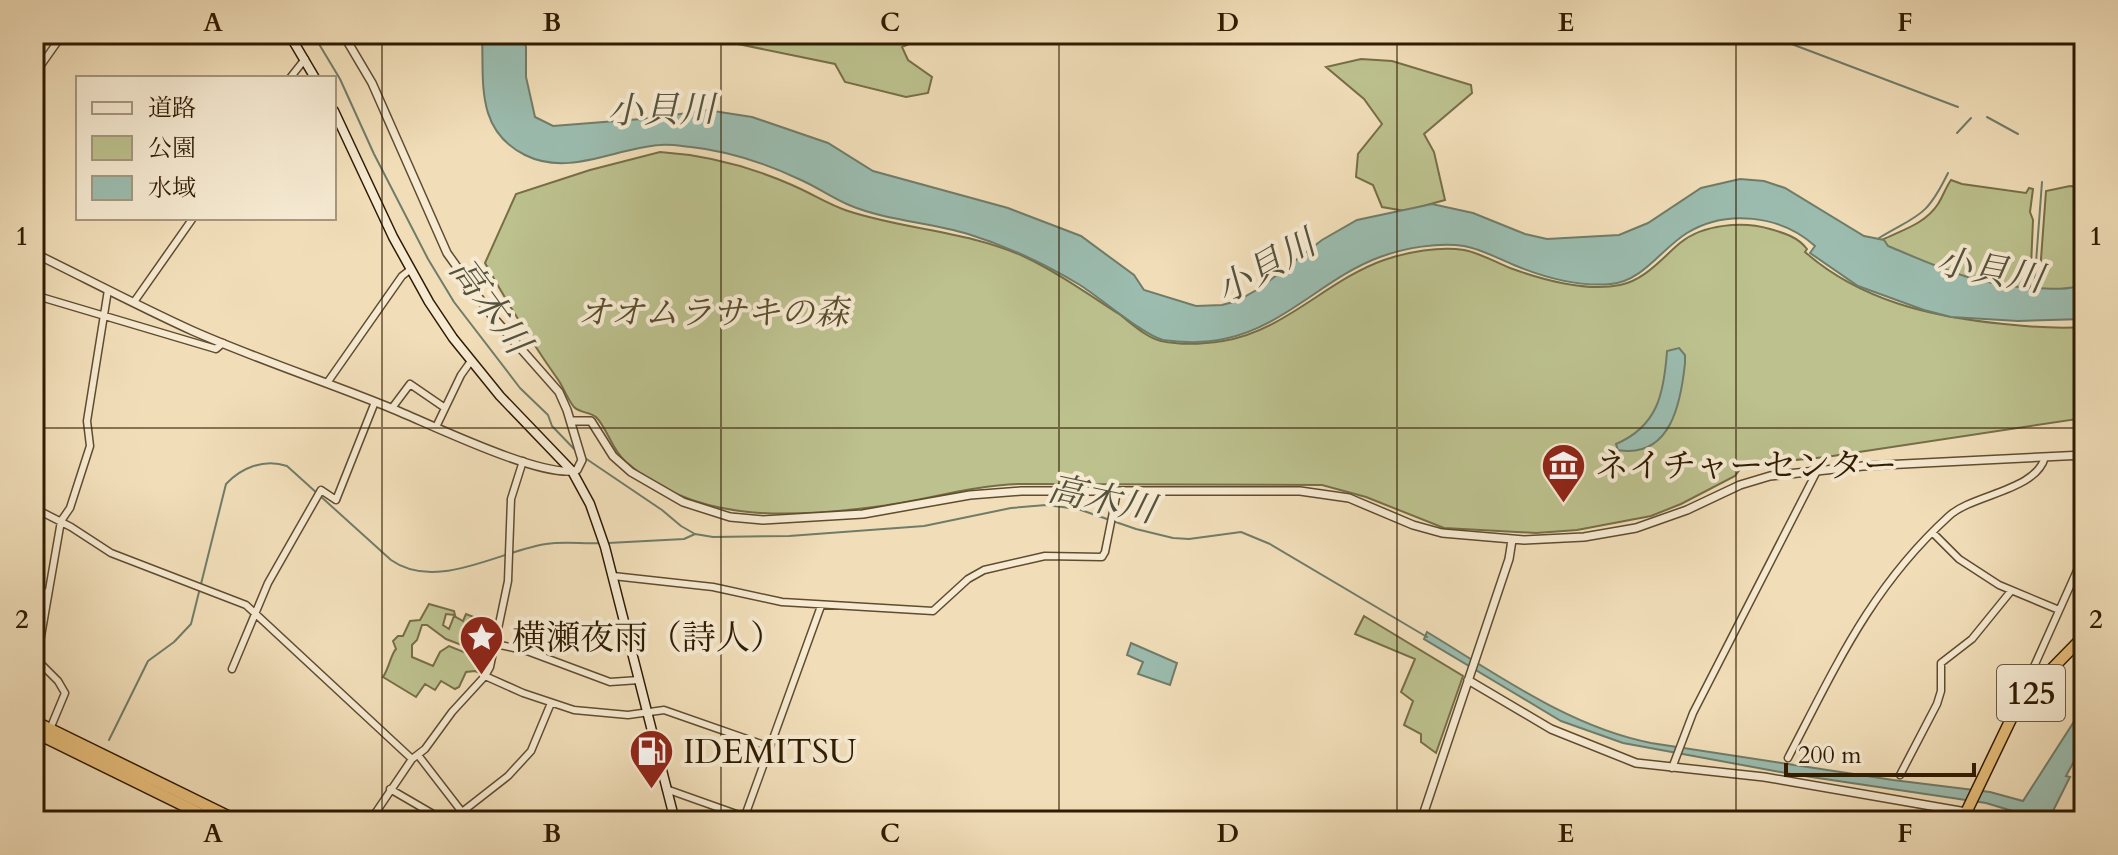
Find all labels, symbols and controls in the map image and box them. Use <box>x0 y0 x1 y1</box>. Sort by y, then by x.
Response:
text: A <box>203 5 223 40</box>
text: B <box>543 5 561 40</box>
text: C <box>880 5 900 40</box>
text: D <box>1217 5 1239 40</box>
text: E <box>1558 5 1574 40</box>
text: F <box>1897 5 1913 40</box>
legend <box>76 76 336 220</box>
water label: 小貝川 <box>607 85 719 136</box>
text: 道路 <box>148 92 196 125</box>
text: 公園 <box>148 132 196 165</box>
text: 水域 <box>148 172 196 205</box>
water label: 小貝川 <box>1207 217 1328 316</box>
text: 1 <box>15 219 29 254</box>
text: 1 <box>2089 219 2103 254</box>
water label: 小貝川 <box>1932 237 2051 305</box>
water label: 高木川 <box>438 248 544 367</box>
park label: オオムラサキの森 <box>578 290 851 336</box>
museum icon: ネイチャーセンター <box>1540 441 1588 504</box>
place label: ネイチャーセンター <box>1595 443 1897 489</box>
water label: 高木川 <box>1044 464 1164 535</box>
text: 2 <box>15 602 29 637</box>
text: 2 <box>2089 602 2103 637</box>
place icon: 横瀬夜雨（詩人） <box>457 613 505 676</box>
place label: 横瀬夜雨（詩人） <box>512 615 784 661</box>
road number: 125 <box>1997 665 2065 721</box>
fuel station icon: IDEMITSU <box>628 727 676 790</box>
scale bar <box>1786 727 1974 777</box>
place label: IDEMITSU <box>683 729 857 775</box>
text: 200 m <box>1798 739 1862 772</box>
text: A <box>203 816 223 851</box>
text: B <box>543 816 561 851</box>
text: C <box>880 816 900 851</box>
text: D <box>1217 816 1239 851</box>
text: E <box>1558 816 1574 851</box>
text: F <box>1897 816 1913 851</box>

